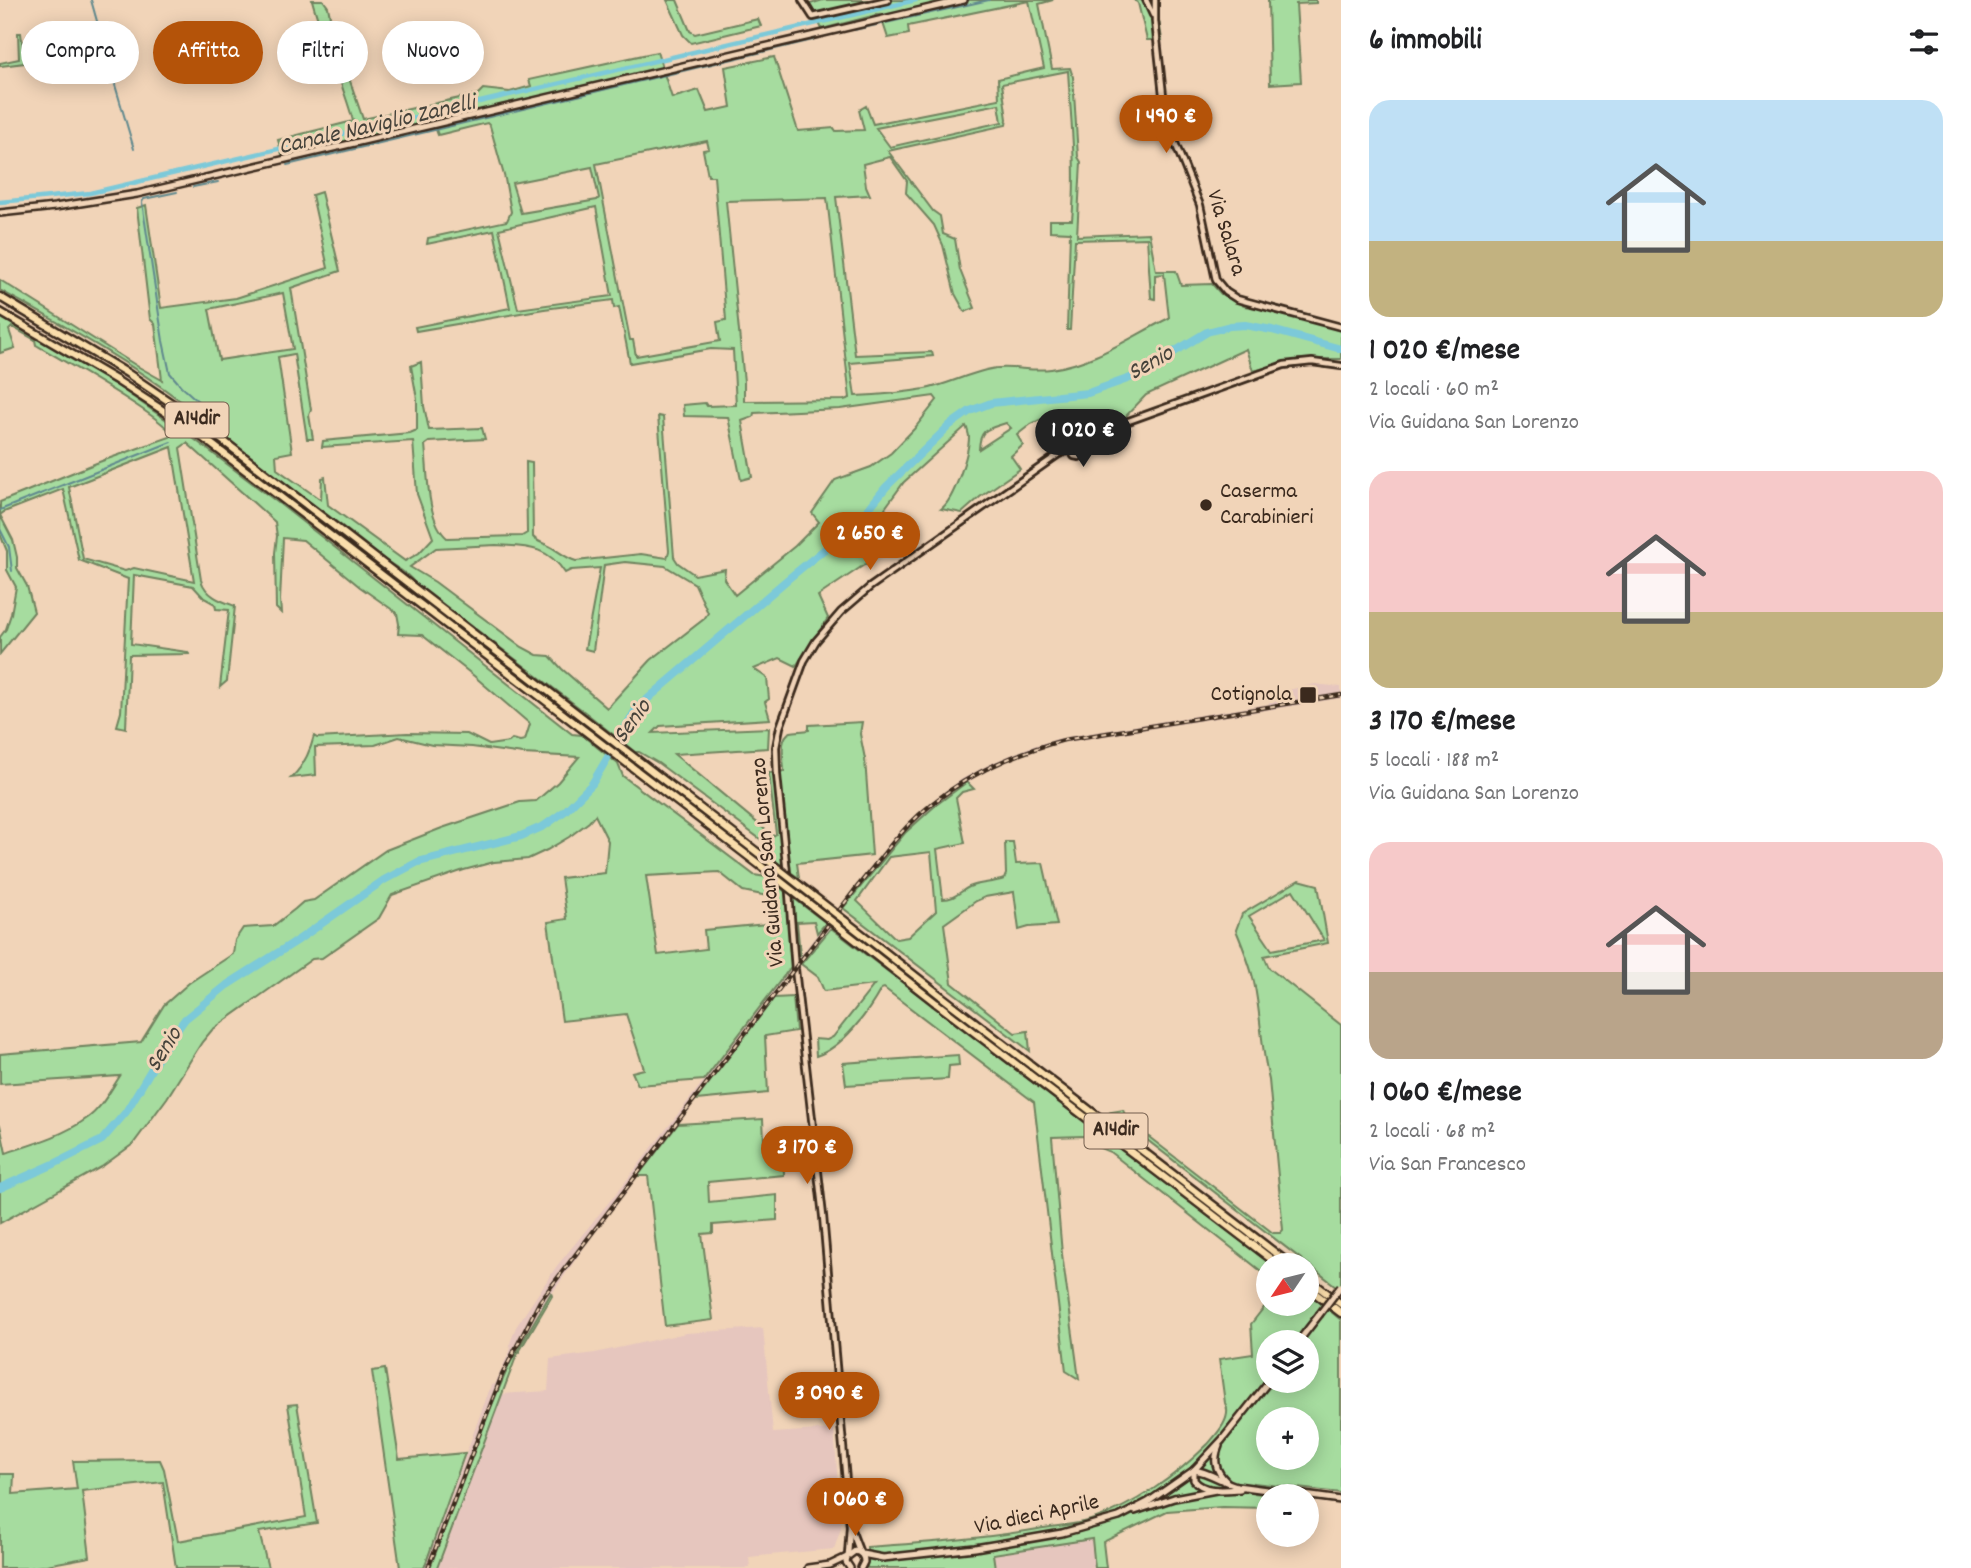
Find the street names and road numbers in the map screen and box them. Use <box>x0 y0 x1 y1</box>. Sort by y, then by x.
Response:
street label: Via Salara <box>1196 186 1254 281</box>
road number: A14dir <box>166 402 228 438</box>
street label: Via Guidana San Lorenzo <box>743 756 795 968</box>
road number: A14dir <box>1084 1114 1148 1148</box>
street label: Via dieci Aprile <box>972 1487 1102 1545</box>

